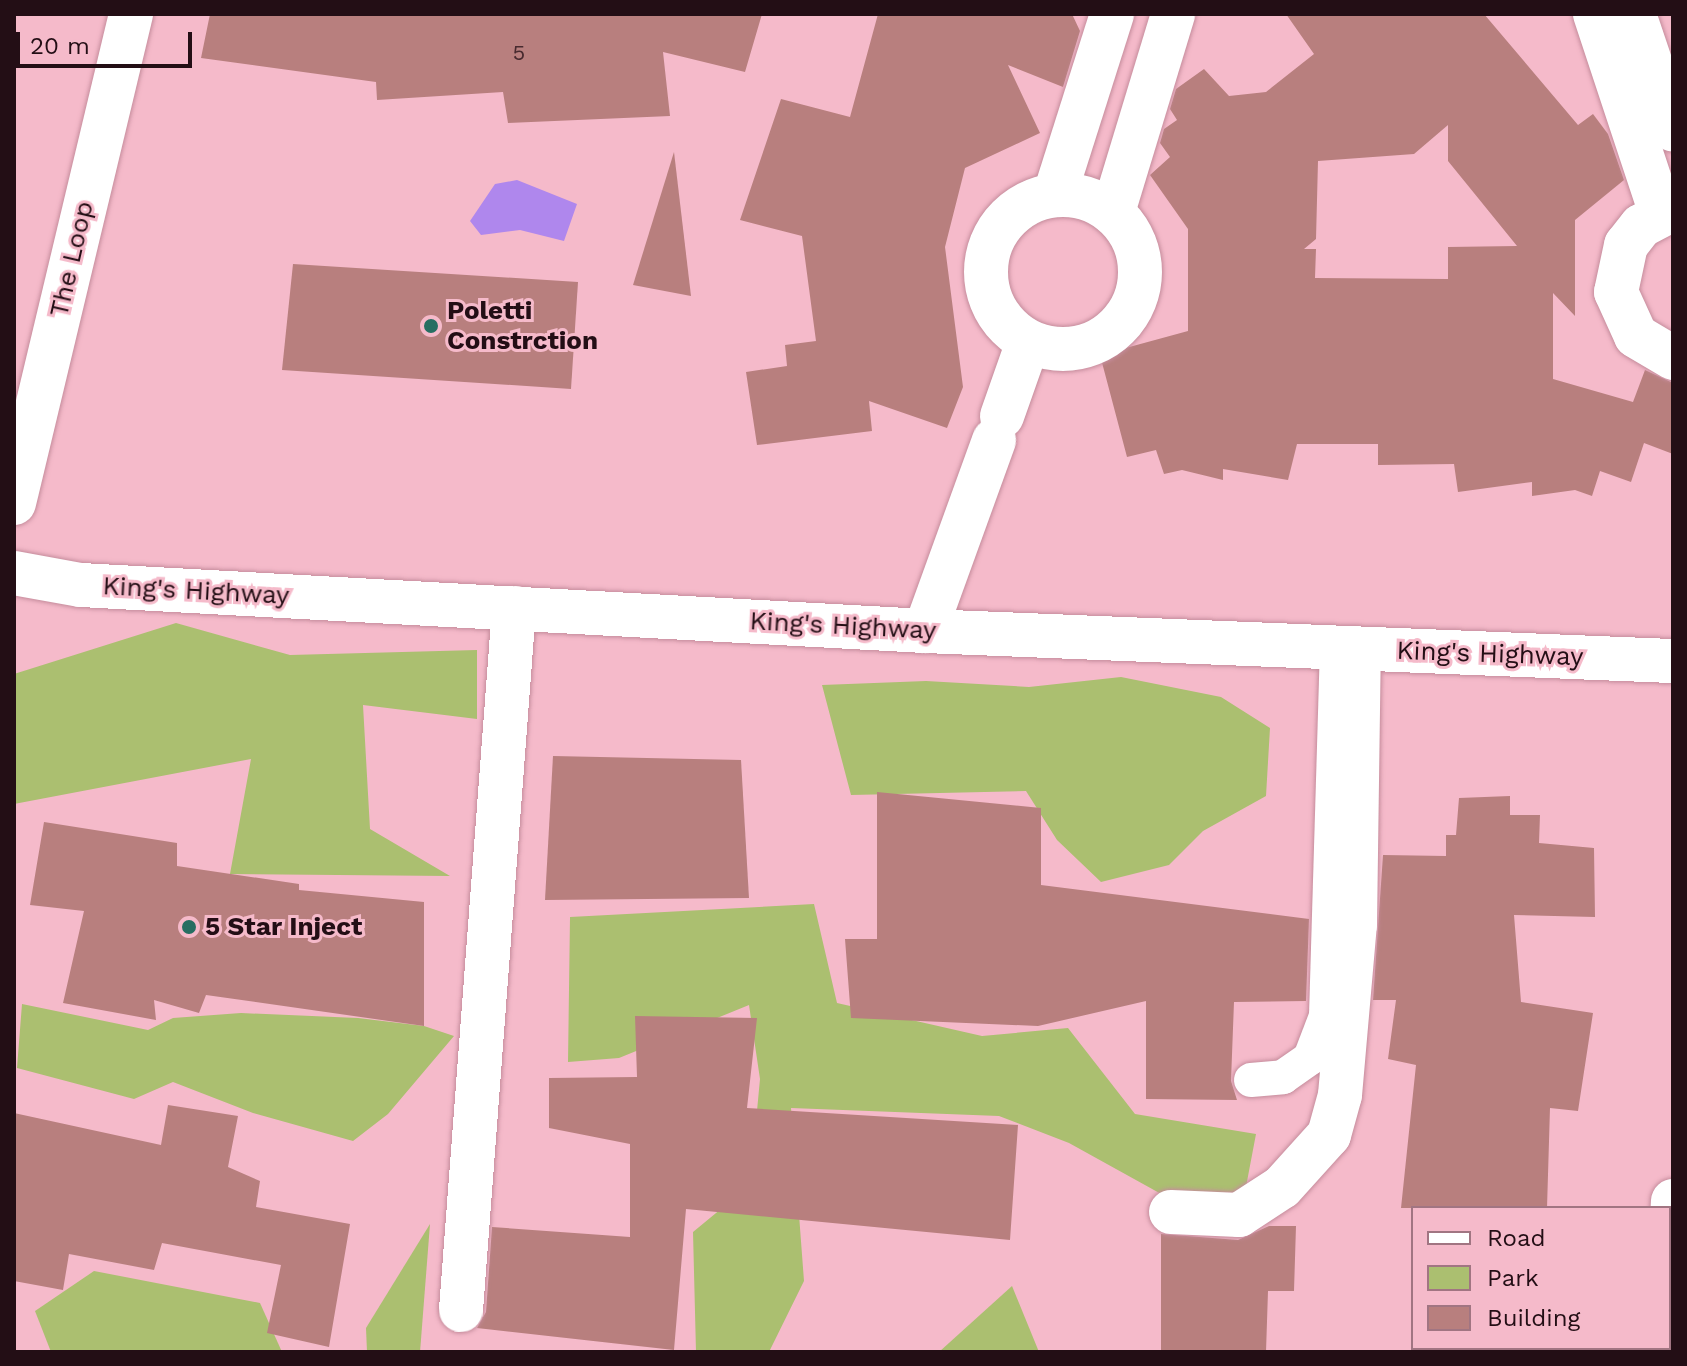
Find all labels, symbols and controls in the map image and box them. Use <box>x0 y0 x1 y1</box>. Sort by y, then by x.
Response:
scale bar <box>20 16 196 66</box>
text: 20 m <box>30 32 90 60</box>
house number: 5 <box>513 40 525 66</box>
street label: The Loop <box>44 198 100 320</box>
place label: Poletti Constrction <box>447 295 598 356</box>
marker: Poletti Constrction <box>422 317 440 335</box>
street label: King's Highway <box>102 571 290 611</box>
street label: King's Highway <box>749 606 937 646</box>
street label: King's Highway <box>1396 635 1584 673</box>
place label: 5 Star Inject <box>205 911 363 943</box>
marker: 5 Star Inject <box>180 918 198 936</box>
legend <box>1411 1206 1671 1350</box>
text: Road <box>1487 1224 1546 1252</box>
text: Park <box>1487 1264 1539 1292</box>
text: Building <box>1487 1304 1580 1332</box>

